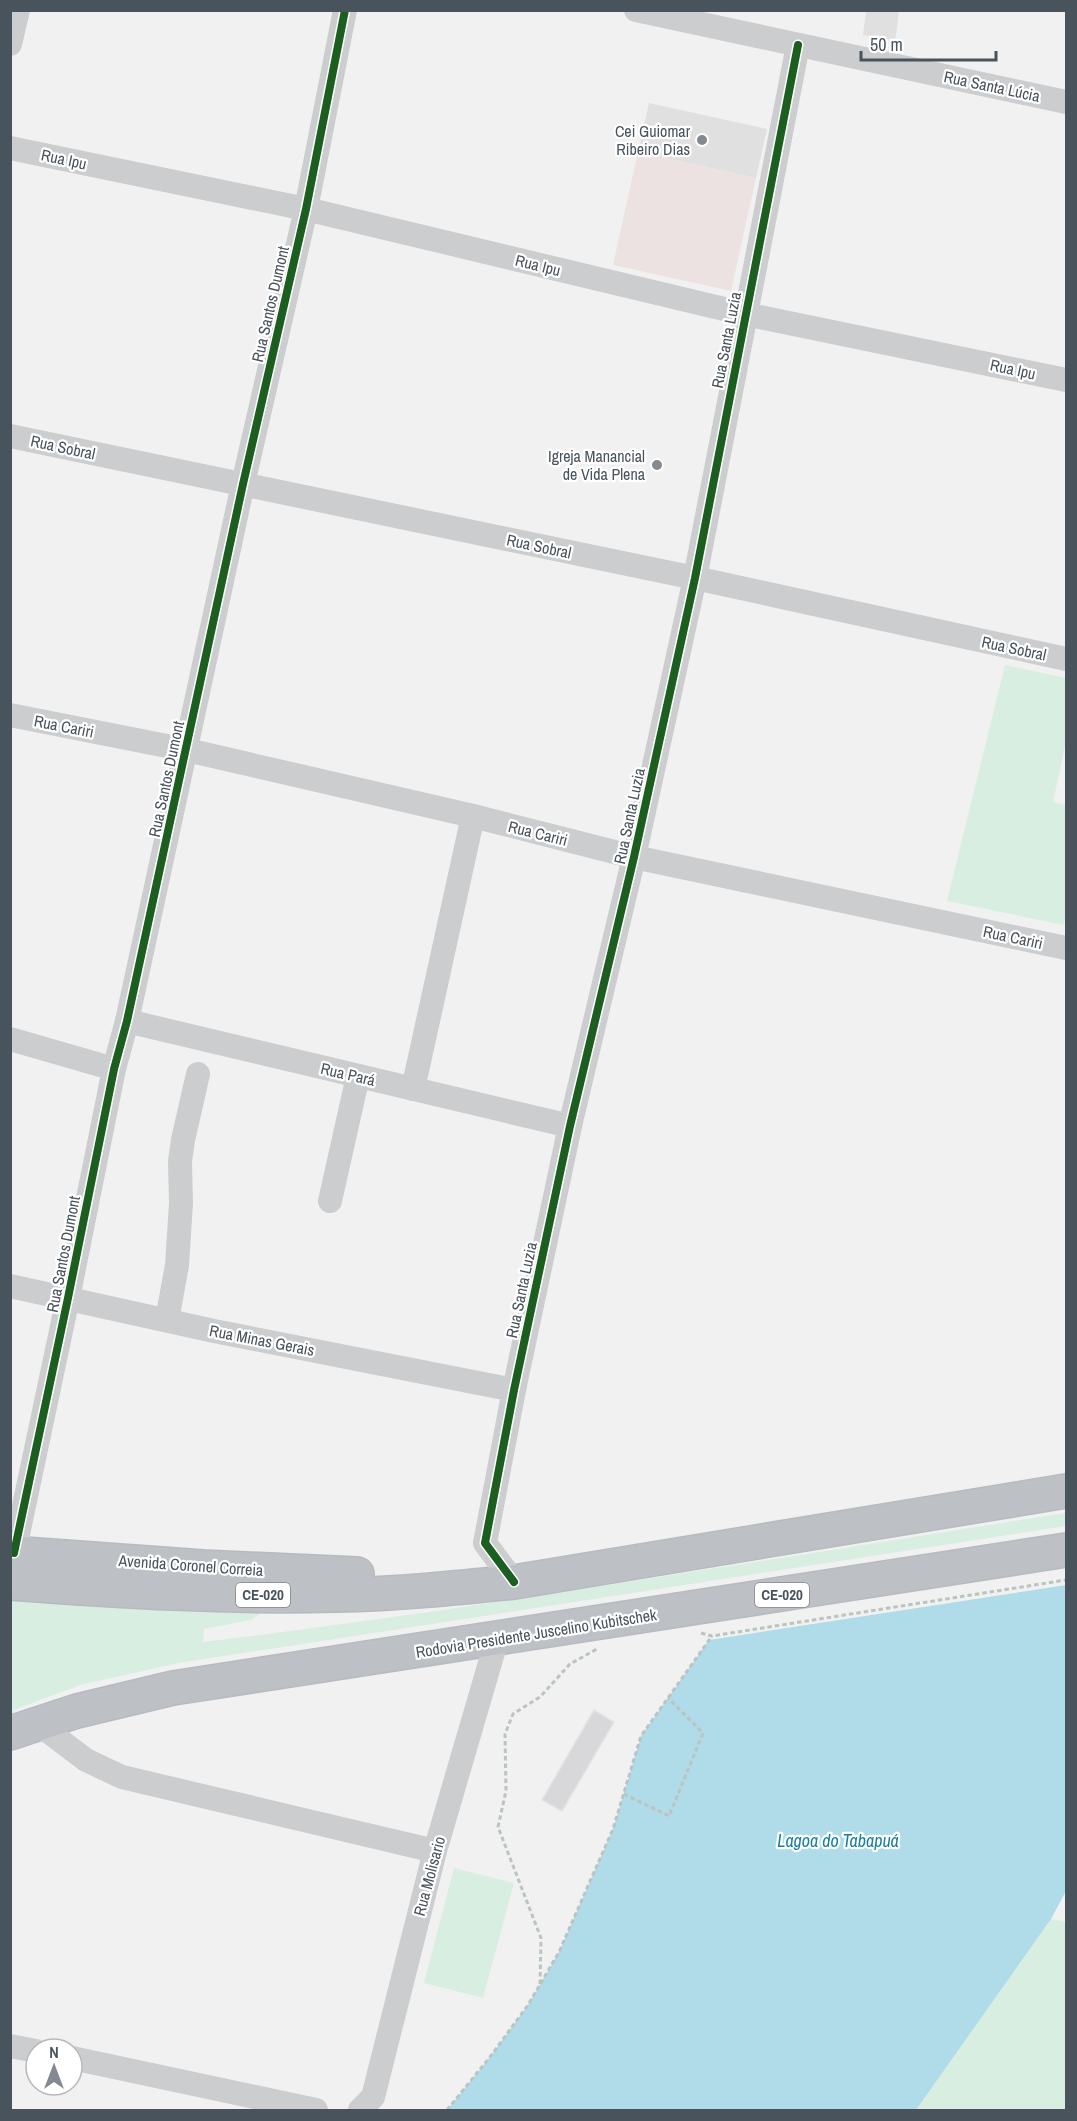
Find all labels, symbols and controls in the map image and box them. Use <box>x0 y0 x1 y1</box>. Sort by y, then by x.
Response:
scale bar <box>861 24 996 62</box>
text: 50 m <box>870 32 903 57</box>
street label: Rua Santa Lúcia <box>942 65 1043 107</box>
place label: Cei Guiomar Ribeiro Dias <box>615 120 691 160</box>
marker: Cei Guiomar Ribeiro Dias <box>695 133 709 147</box>
street label: Rua Ipu <box>39 143 89 175</box>
street label: Rua Santos Dumont <box>246 244 294 364</box>
street label: Rua Ipu <box>513 249 563 281</box>
street label: Rua Santa Luzia <box>706 289 746 390</box>
street label: Rua Ipu <box>988 353 1038 385</box>
street label: Rua Sobral <box>29 429 97 465</box>
place label: Igreja Manancial de Vida Plena <box>548 445 646 485</box>
marker: Igreja Manancial de Vida Plena <box>650 458 664 472</box>
street label: Rua Sobral <box>505 528 573 564</box>
street label: Rua Sobral <box>980 630 1048 666</box>
street label: Rua Cariri <box>32 709 96 743</box>
street label: Rua Santos Dumont <box>143 719 189 839</box>
street label: Rua Santa Luzia <box>608 765 650 866</box>
street label: Rua Cariri <box>506 815 570 851</box>
street label: Rua Cariri <box>981 920 1045 954</box>
street label: Rua Pará <box>319 1057 378 1091</box>
street label: Rua Santos Dumont <box>41 1194 85 1314</box>
street label: Rua Santa Luzia <box>500 1239 542 1340</box>
street label: Rua Minas Gerais <box>208 1319 316 1361</box>
street label: Avenida Coronel Correia <box>117 1549 265 1581</box>
road number: CE-020 <box>236 1583 290 1607</box>
road number: CE-020 <box>755 1583 809 1607</box>
street label: Rodovia Presidente Juscelino Kubitschek <box>414 1603 658 1663</box>
water label: Lagoa do Tabapuá <box>777 1828 899 1853</box>
street label: Rua Molisario <box>408 1834 450 1918</box>
north arrow <box>24 2037 84 2097</box>
text: N <box>49 2041 59 2063</box>

